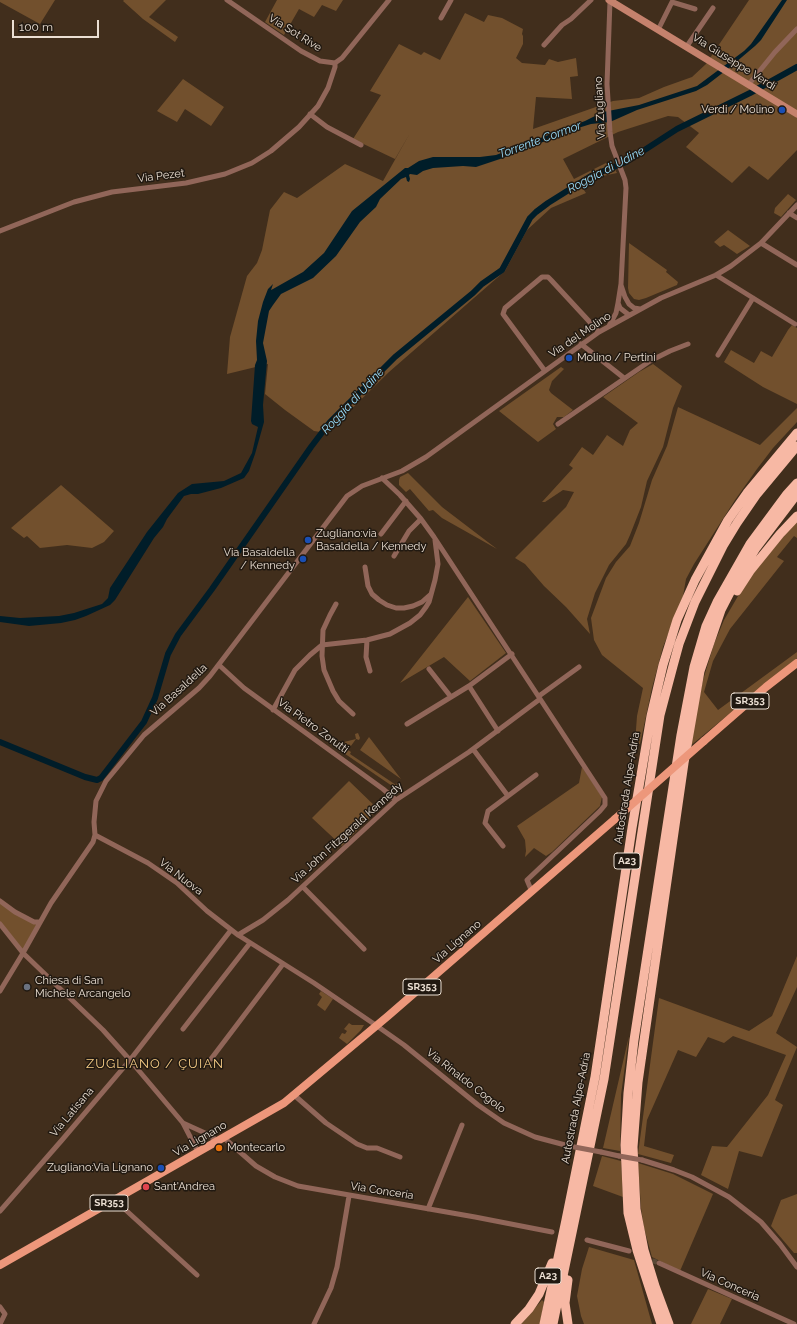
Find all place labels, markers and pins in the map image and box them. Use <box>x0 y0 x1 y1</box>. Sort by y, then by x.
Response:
place label: Verdi / Molino <box>701 103 774 117</box>
marker: Verdi / Molino <box>777 105 787 115</box>
place label: Molino / Pertini <box>577 351 656 365</box>
marker: Molino / Pertini <box>564 353 574 363</box>
place label: Zugliano:via Basaldella / Kennedy <box>316 527 426 553</box>
marker: Zugliano:via Basaldella / Kennedy <box>303 535 313 545</box>
place label: Via Basaldella / Kennedy <box>223 546 295 572</box>
marker: Via Basaldella / Kennedy <box>298 554 308 564</box>
place label: Chiesa di San Michele Arcangelo <box>35 974 131 1000</box>
marker: Chiesa di San Michele Arcangelo <box>22 982 32 992</box>
place label: Montecarlo <box>227 1141 285 1155</box>
marker: Montecarlo <box>214 1143 224 1153</box>
place label: Zugliano:Via Lignano <box>47 1161 153 1175</box>
marker: Zugliano:Via Lignano <box>156 1163 166 1173</box>
place label: Sant'Andrea <box>154 1180 215 1194</box>
marker: Sant'Andrea <box>141 1182 151 1192</box>

